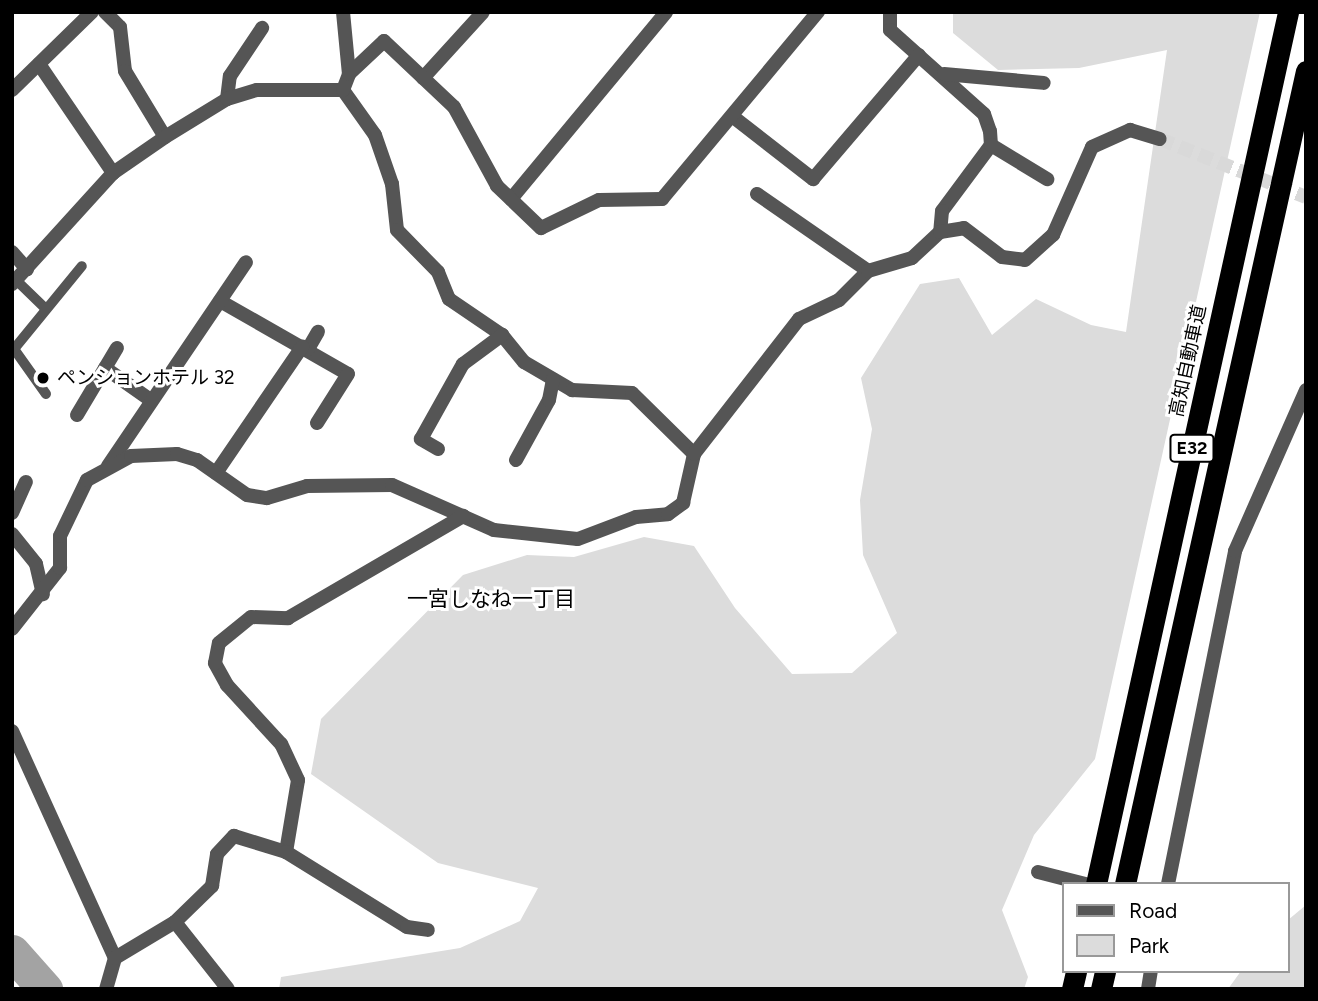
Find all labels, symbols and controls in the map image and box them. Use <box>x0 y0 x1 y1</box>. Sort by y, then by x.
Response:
street label: 高知自動車道 <box>1165 303 1211 419</box>
place label: ペンションホテル 32 <box>57 367 235 389</box>
marker: ペンションホテル 32 <box>35 370 51 386</box>
road number: E32 <box>1169 434 1215 462</box>
district label: 一宮しなね一丁目 <box>407 586 575 612</box>
legend <box>1062 882 1290 973</box>
text: Road <box>1129 898 1177 923</box>
text: Park <box>1129 933 1169 958</box>

